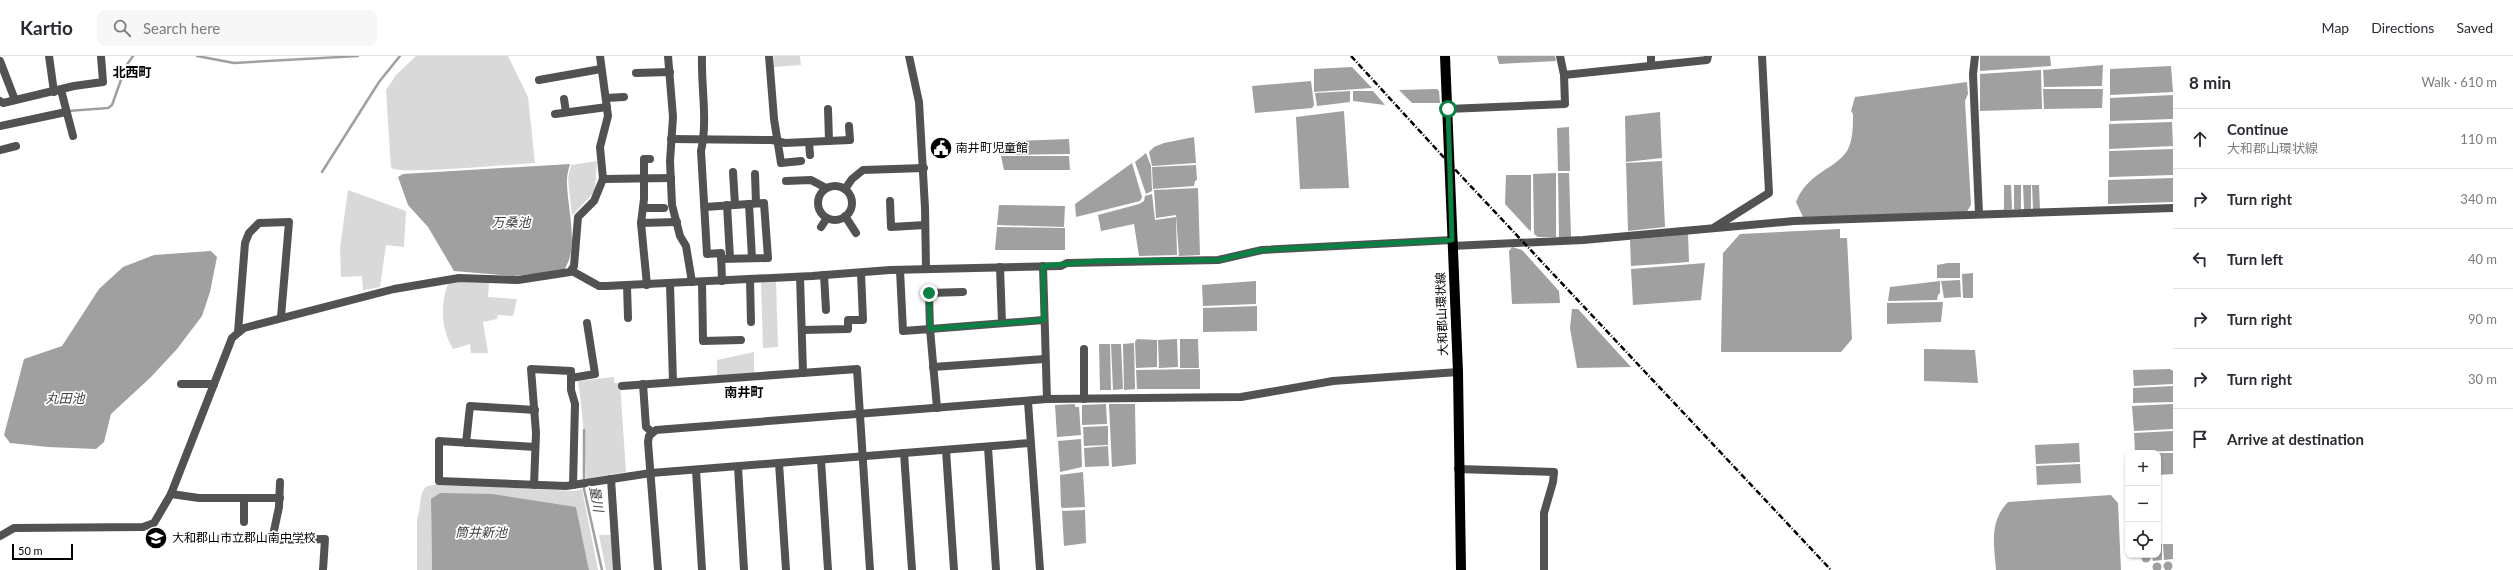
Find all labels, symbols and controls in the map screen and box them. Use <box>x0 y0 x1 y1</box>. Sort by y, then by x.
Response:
search box <box>97 10 377 46</box>
text: Kartio <box>20 16 73 39</box>
icon: search <box>111 17 133 39</box>
text: Search here <box>143 19 220 37</box>
text: Map <box>2322 19 2349 36</box>
text: Directions <box>2371 19 2434 36</box>
text: Saved <box>2456 19 2493 36</box>
district label: 北西町 <box>112 64 152 80</box>
text: 8 min <box>2189 72 2231 93</box>
text: Walk · 610 m <box>2421 74 2497 90</box>
route start <box>1439 100 1457 118</box>
text: Continue <box>2227 120 2288 138</box>
icon: ahead <box>2189 128 2211 150</box>
text: 110 m <box>2460 131 2497 147</box>
public building icon: 南井町児童館 <box>928 135 954 161</box>
place label: 南井町児童館 <box>956 140 1028 155</box>
text: 大和郡山環状線 <box>2227 140 2318 156</box>
icon: right <box>2189 188 2211 210</box>
text: Turn right <box>2227 190 2292 208</box>
text: 340 m <box>2460 191 2497 207</box>
water label: 万桑池 <box>491 214 532 230</box>
icon: left <box>2189 248 2211 270</box>
text: Turn left <box>2227 250 2283 268</box>
text: 40 m <box>2468 251 2497 267</box>
street label: 大和郡山環状線 <box>1433 272 1450 356</box>
route end <box>920 284 938 302</box>
icon: right <box>2189 308 2211 330</box>
text: Turn right <box>2227 310 2292 328</box>
text: 90 m <box>2468 311 2497 327</box>
icon: right <box>2189 368 2211 390</box>
text: Turn right <box>2227 370 2292 388</box>
text: 30 m <box>2468 371 2497 387</box>
district label: 南井町 <box>724 384 764 400</box>
water label: 丸田池 <box>45 390 86 406</box>
icon: arrive <box>2189 428 2211 450</box>
text: Arrive at destination <box>2227 430 2364 448</box>
map controls <box>2125 450 2161 558</box>
button: + <box>2125 450 2161 486</box>
water label: 量川 <box>587 485 607 515</box>
button: − <box>2125 486 2161 522</box>
button: locate <box>2125 522 2161 558</box>
water label: 筒井新池 <box>455 524 509 540</box>
school or university icon: 大和郡山市立郡山南中学校 <box>143 525 169 551</box>
place label: 大和郡山市立郡山南中学校 <box>172 530 316 545</box>
scale bar <box>12 542 73 561</box>
text: 50 m <box>18 544 43 557</box>

